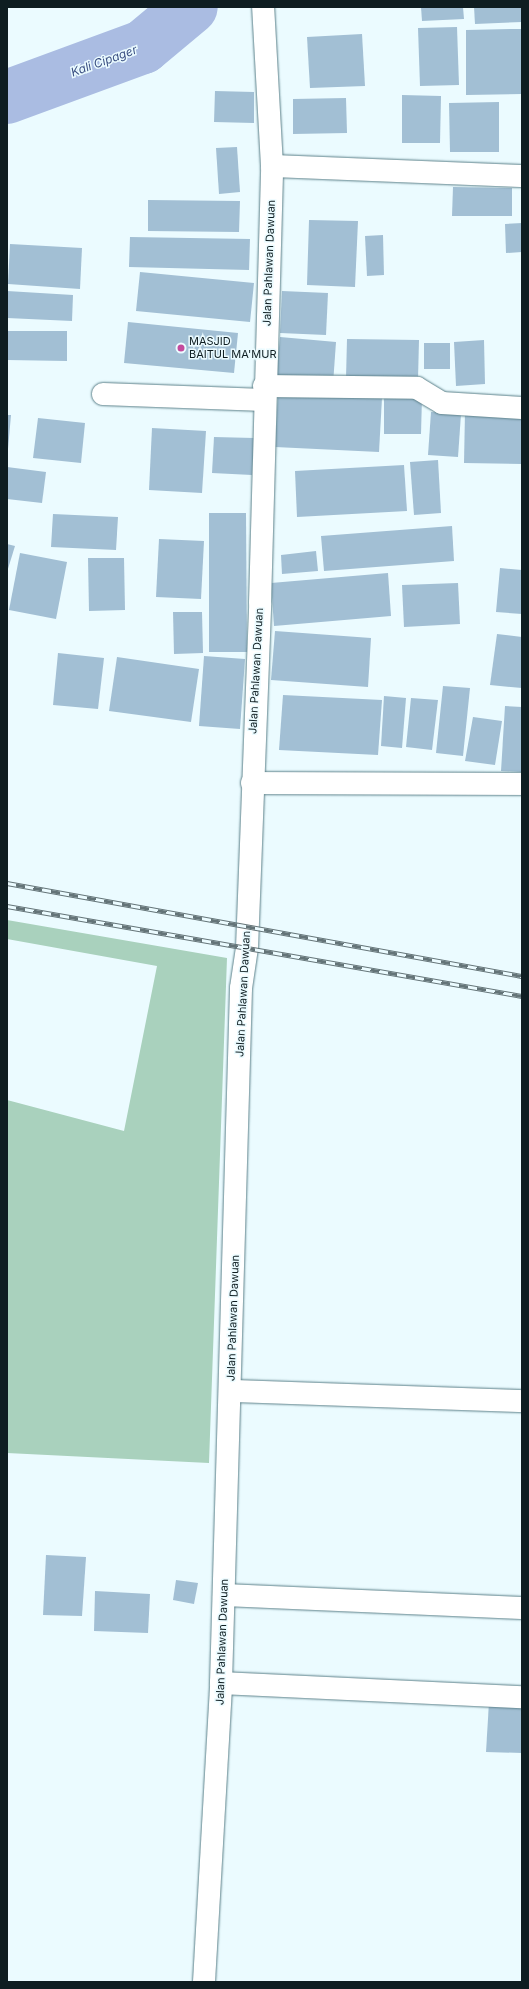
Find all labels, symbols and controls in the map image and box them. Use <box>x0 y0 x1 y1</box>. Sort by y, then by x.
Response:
water label: Kali Cipager <box>69 42 139 80</box>
street label: Jalan Pahlawan Dawuan <box>260 200 278 326</box>
place label: MASJID BAITUL MA'MUR <box>189 335 276 361</box>
marker: MASJID BAITUL MA'MUR <box>176 343 186 353</box>
street label: Jalan Pahlawan Dawuan <box>246 607 266 735</box>
street label: Jalan Pahlawan Dawuan <box>233 930 253 1058</box>
street label: Jalan Pahlawan Dawuan <box>224 1255 242 1381</box>
street label: Jalan Pahlawan Dawuan <box>213 1579 231 1705</box>

